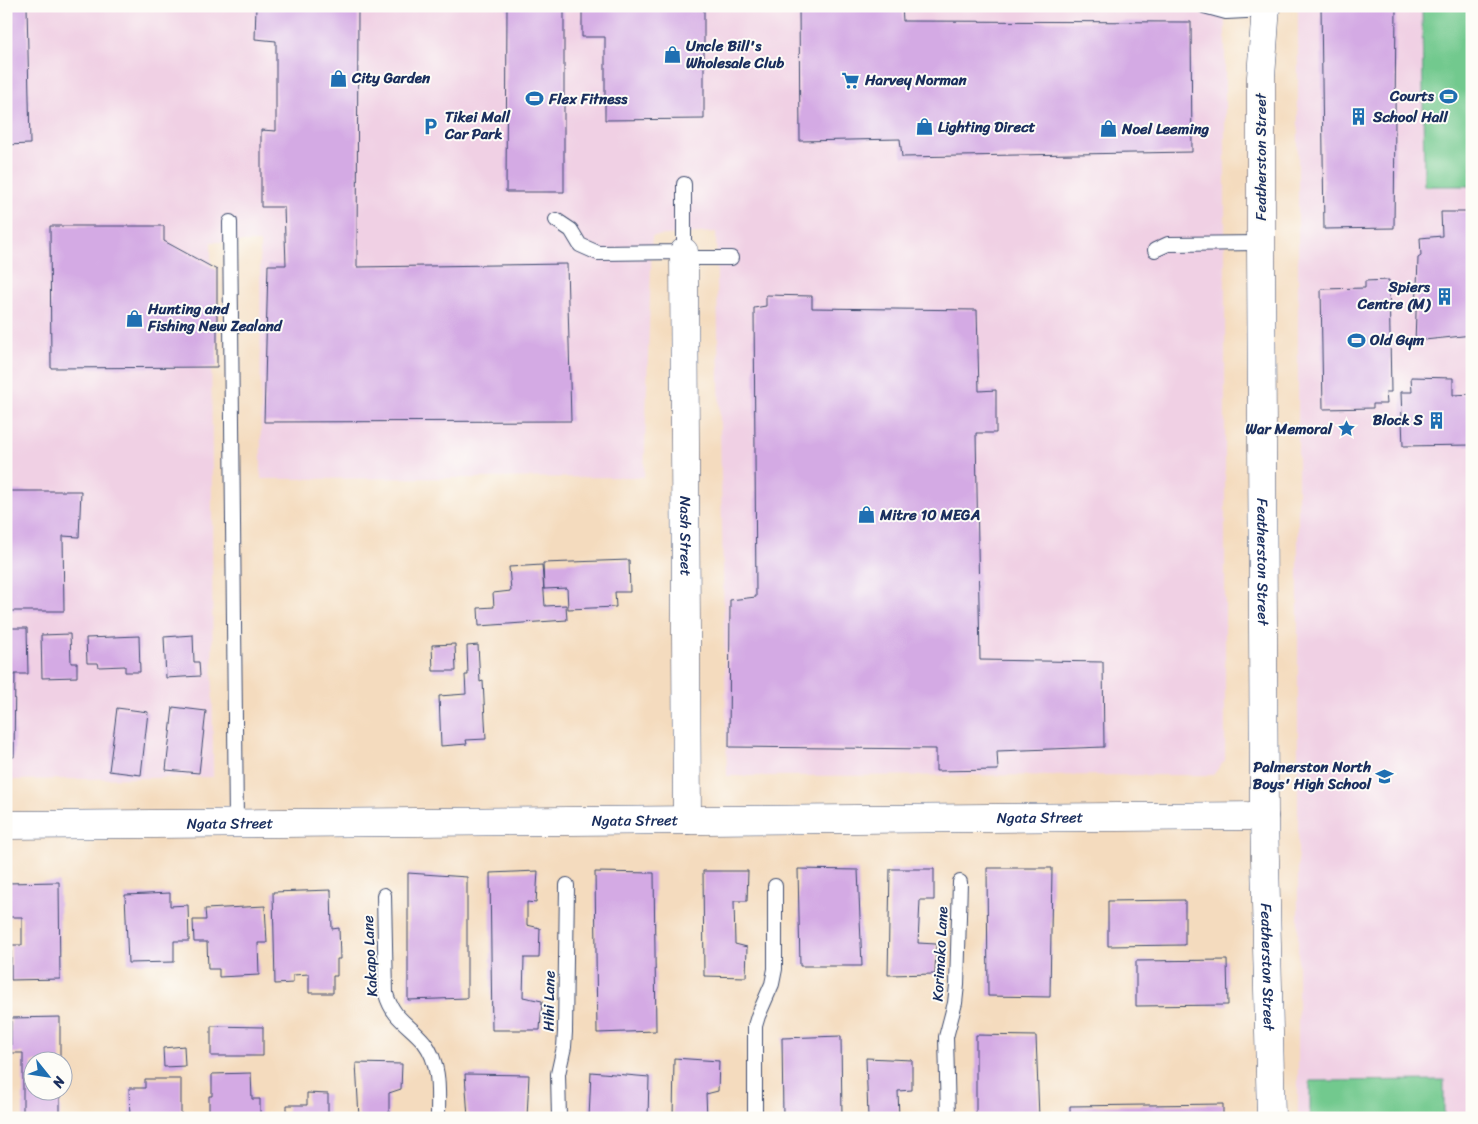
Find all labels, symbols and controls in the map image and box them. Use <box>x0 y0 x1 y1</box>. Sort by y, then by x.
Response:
place label: Uncle Bill's Wholesale Club <box>686 33 784 76</box>
shop icon: Uncle Bill's Wholesale Club <box>662 45 682 65</box>
place label: City Garden <box>351 65 431 91</box>
place label: Harvey Norman <box>864 67 968 93</box>
shop icon: City Garden <box>328 68 348 88</box>
supermarket icon: Harvey Norman <box>841 70 861 90</box>
place label: Courts <box>1389 83 1435 109</box>
place label: Flex Fitness <box>548 86 628 112</box>
sports icon: Courts <box>1438 86 1458 106</box>
sports icon: Flex Fitness <box>525 89 545 109</box>
street label: Featherston Street <box>1248 92 1274 221</box>
place label: Tikei Mall Car Park <box>444 104 511 147</box>
place label: School Hall <box>1372 104 1449 130</box>
building icon: School Hall <box>1349 107 1369 127</box>
place label: Lighting Direct <box>938 114 1036 140</box>
parking icon: Tikei Mall Car Park <box>421 116 441 136</box>
place label: Noel Leeming <box>1121 116 1210 142</box>
shop icon: Lighting Direct <box>914 117 934 137</box>
shop icon: Noel Leeming <box>1098 119 1118 139</box>
place label: Spiers Centre (M) <box>1357 274 1432 317</box>
building icon: Spiers Centre (M) <box>1434 286 1454 306</box>
place label: Hunting and Fishing New Zealand <box>147 296 283 339</box>
shop icon: Hunting and Fishing New Zealand <box>124 308 144 328</box>
place label: Old Gym <box>1369 327 1425 353</box>
sports icon: Old Gym <box>1346 330 1366 350</box>
place label: Block S <box>1373 407 1424 433</box>
building icon: Block S <box>1427 410 1447 430</box>
place label: War Memoral <box>1245 416 1333 442</box>
place icon: War Memoral <box>1336 419 1356 439</box>
street label: Nash Street <box>672 496 699 577</box>
street label: Featherston Street <box>1249 498 1276 627</box>
place label: Mitre 10 MEGA <box>879 502 980 528</box>
shop icon: Mitre 10 MEGA <box>856 505 876 525</box>
place label: Palmerston North Boys' High School <box>1253 754 1372 797</box>
school or university icon: Palmerston North Boys' High School <box>1375 766 1395 786</box>
street label: Ngata Street <box>997 804 1084 831</box>
street label: Ngata Street <box>592 807 679 834</box>
street label: Ngata Street <box>187 810 274 837</box>
street label: Featherston Street <box>1253 903 1282 1032</box>
street label: Korimako Lane <box>925 906 955 1002</box>
street label: Kakapo Lane <box>355 914 385 997</box>
street label: Hihi Lane <box>535 970 563 1032</box>
north arrow <box>22 1052 72 1102</box>
text: N <box>45 1071 73 1093</box>

